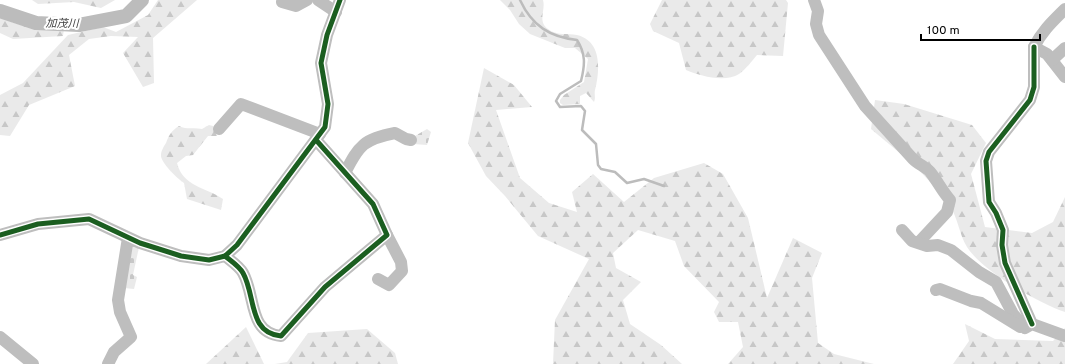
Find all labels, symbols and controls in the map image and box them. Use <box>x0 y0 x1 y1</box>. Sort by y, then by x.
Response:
scale bar <box>921 16 1040 42</box>
water label: 加茂川 <box>45 17 80 31</box>
text: 100 m <box>927 23 960 39</box>

